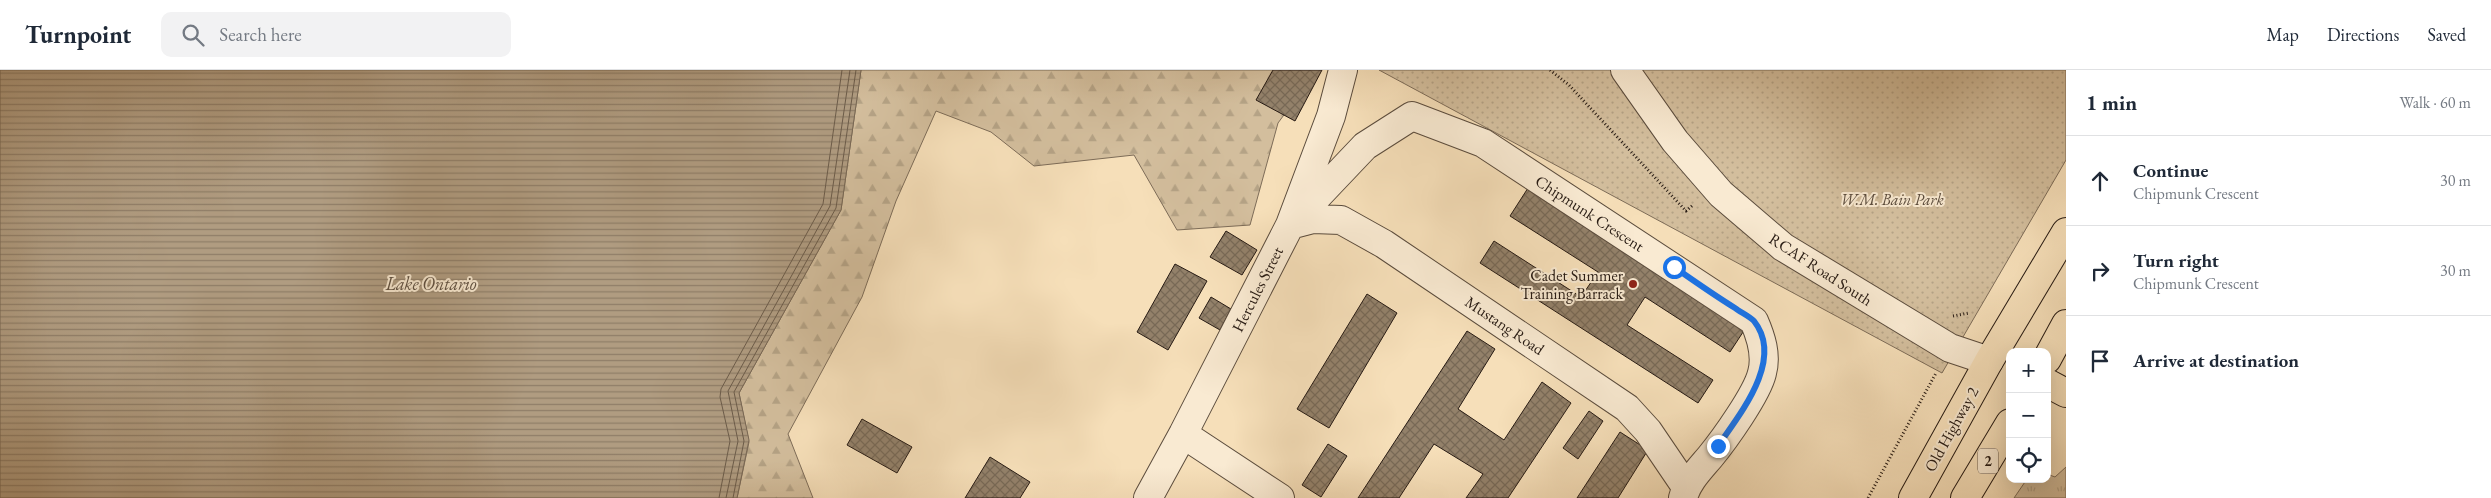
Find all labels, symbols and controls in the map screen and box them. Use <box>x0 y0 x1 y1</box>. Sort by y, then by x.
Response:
search box <box>161 12 511 57</box>
text: Turnpoint <box>25 19 131 50</box>
icon: search <box>179 21 207 49</box>
text: Search here <box>219 22 302 47</box>
text: Map <box>2267 23 2299 46</box>
text: Directions <box>2327 23 2399 46</box>
text: Saved <box>2427 23 2466 46</box>
text: 1 min <box>2086 89 2137 116</box>
text: Walk · 60 m <box>2400 92 2471 113</box>
text: Continue <box>2133 158 2208 183</box>
icon: ahead <box>2086 167 2114 195</box>
street label: Chipmunk Crescent <box>1531 170 1648 257</box>
text: 30 m <box>2440 170 2471 191</box>
text: Chipmunk Crescent <box>2133 183 2259 204</box>
park label: W.M. Bain Park <box>1840 189 1944 210</box>
street label: RCAF Road South <box>1765 228 1876 311</box>
street label: Hercules Street <box>1227 243 1288 335</box>
text: Turn right <box>2133 248 2219 273</box>
route start <box>1663 256 1686 279</box>
icon: right <box>2086 257 2114 285</box>
text: 30 m <box>2440 260 2471 281</box>
place label: Cadet Summer Training Barrack <box>1520 265 1624 304</box>
water label: Lake Ontario <box>384 272 477 295</box>
text: Chipmunk Crescent <box>2133 273 2259 294</box>
marker: Cadet Summer Training Barrack <box>1627 278 1639 290</box>
street label: Mustang Road <box>1461 291 1549 360</box>
icon: arrive <box>2086 347 2114 375</box>
map controls <box>2006 348 2051 483</box>
button: + <box>2006 348 2051 393</box>
text: Arrive at destination <box>2133 348 2299 373</box>
street label: Old Highway 2 <box>1920 383 1984 475</box>
button: − <box>2006 393 2051 438</box>
route end <box>1707 435 1730 458</box>
button: locate <box>2006 438 2051 483</box>
road number: 2 <box>1978 448 1998 474</box>

